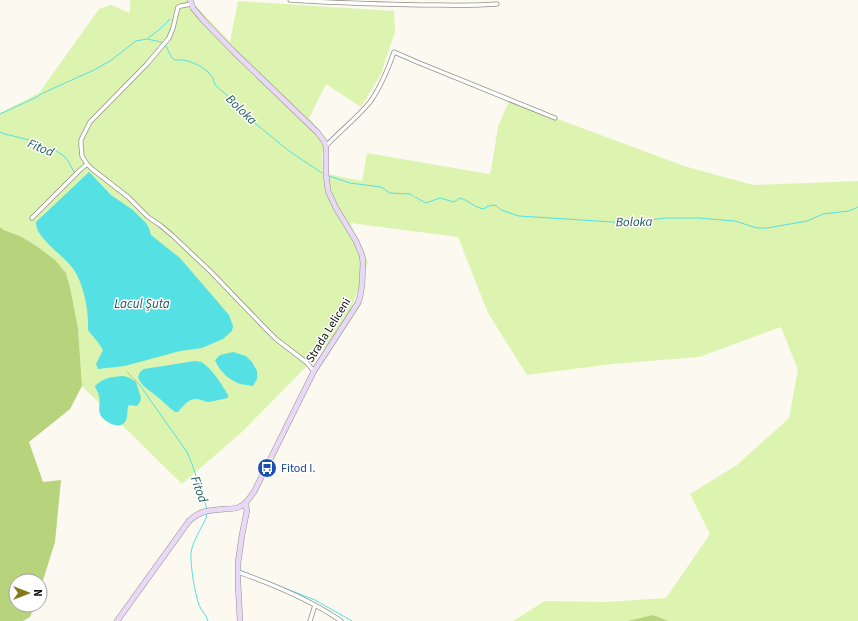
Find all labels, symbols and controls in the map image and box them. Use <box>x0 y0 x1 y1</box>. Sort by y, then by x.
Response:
water label: Boloka <box>222 90 261 129</box>
water label: Fitod <box>25 135 57 162</box>
water label: Boloka <box>615 213 653 231</box>
water label: Lacul Șuta <box>114 295 170 313</box>
street label: Strada Leliceni <box>302 295 355 366</box>
bus stop icon: Fitod I. <box>256 457 278 479</box>
place label: Fitod I. <box>281 460 315 477</box>
water label: Fitod <box>186 474 212 506</box>
north arrow <box>8 573 48 613</box>
text: N <box>30 589 45 597</box>

